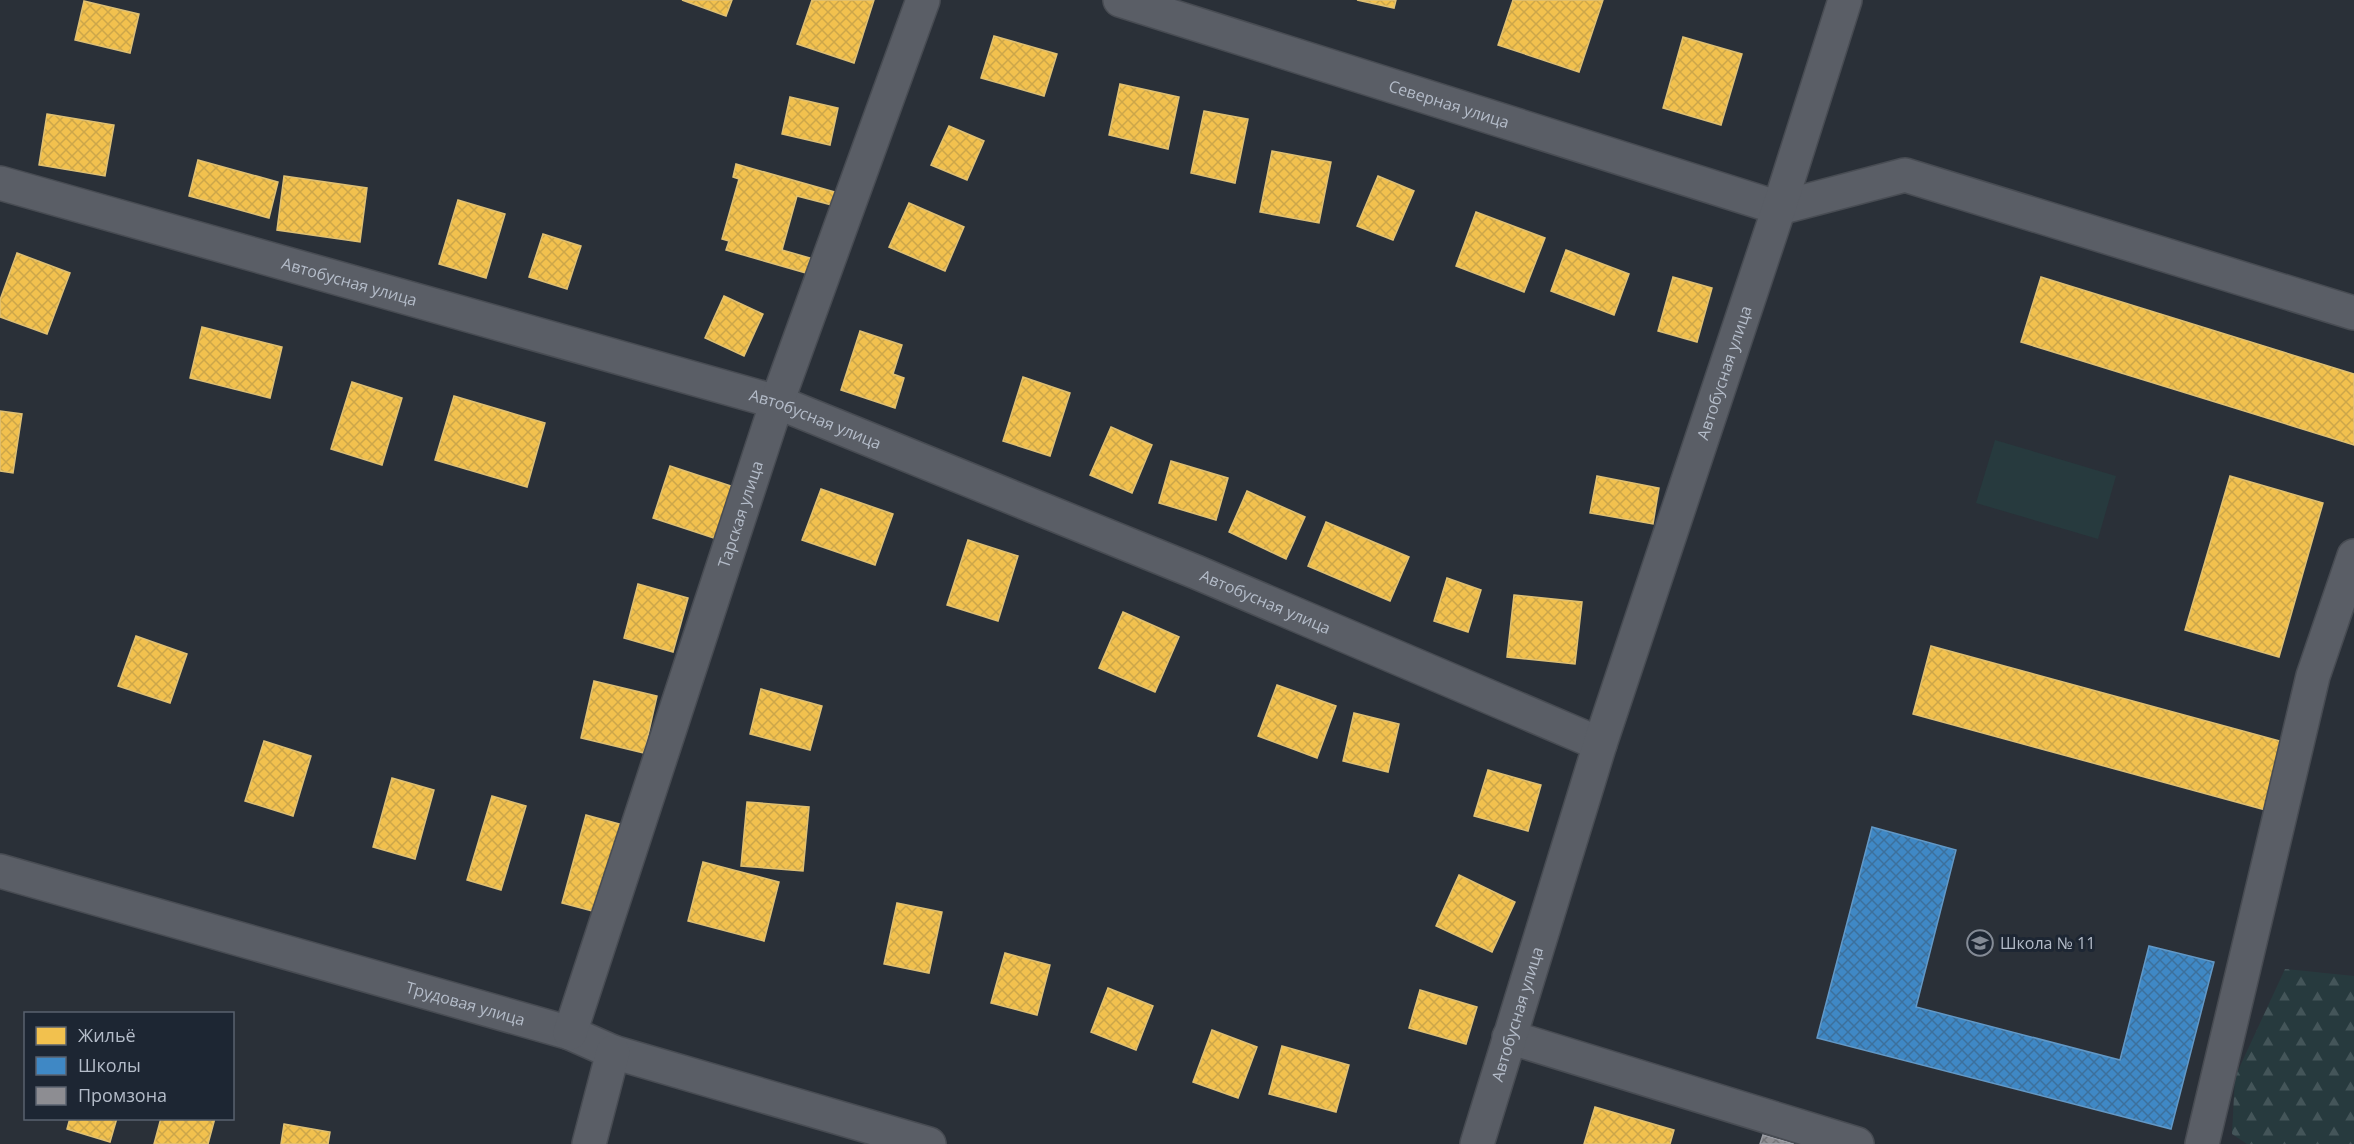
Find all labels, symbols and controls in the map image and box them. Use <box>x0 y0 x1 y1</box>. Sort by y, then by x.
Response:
street label: Северная улица <box>1386 74 1512 133</box>
street label: Автобусная улица <box>279 252 420 311</box>
street label: Автобусная улица <box>1691 303 1757 443</box>
street label: Автобусная улица <box>747 384 885 454</box>
street label: Тарская улица <box>712 458 768 571</box>
street label: Автобусная улица <box>1197 564 1334 639</box>
school or university icon: Школа № 11 <box>1965 928 1995 958</box>
place label: Школа № 11 <box>2000 932 2095 954</box>
street label: Автобусная улица <box>1486 944 1548 1084</box>
street label: Трудовая улица <box>403 976 528 1031</box>
legend <box>24 1012 234 1120</box>
text: Жильё <box>78 1023 136 1047</box>
text: Школы <box>78 1053 141 1077</box>
text: Промзона <box>78 1083 167 1107</box>

